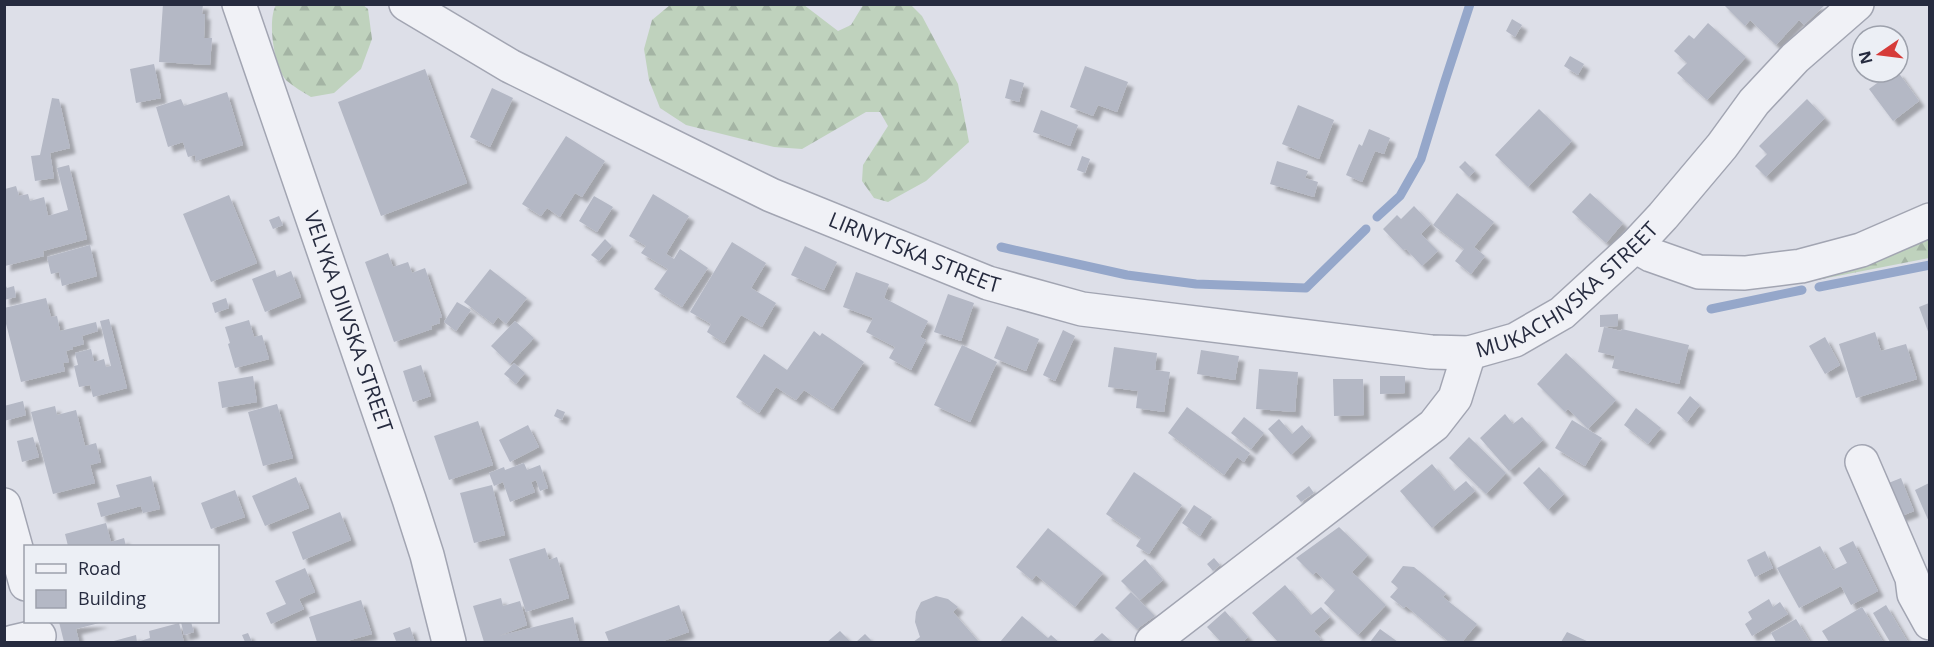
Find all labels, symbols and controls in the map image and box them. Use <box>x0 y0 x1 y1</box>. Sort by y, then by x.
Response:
north arrow <box>1850 24 1910 84</box>
text: N <box>1853 49 1878 67</box>
street label: LIRNYTSKA STREET <box>825 205 1004 299</box>
street label: VELYKA DIIVSKA STREET <box>298 207 400 436</box>
street label: MUKACHIVSKA STREET <box>1472 215 1664 363</box>
legend <box>24 545 219 623</box>
text: Road <box>78 556 121 580</box>
text: Building <box>78 586 146 610</box>

